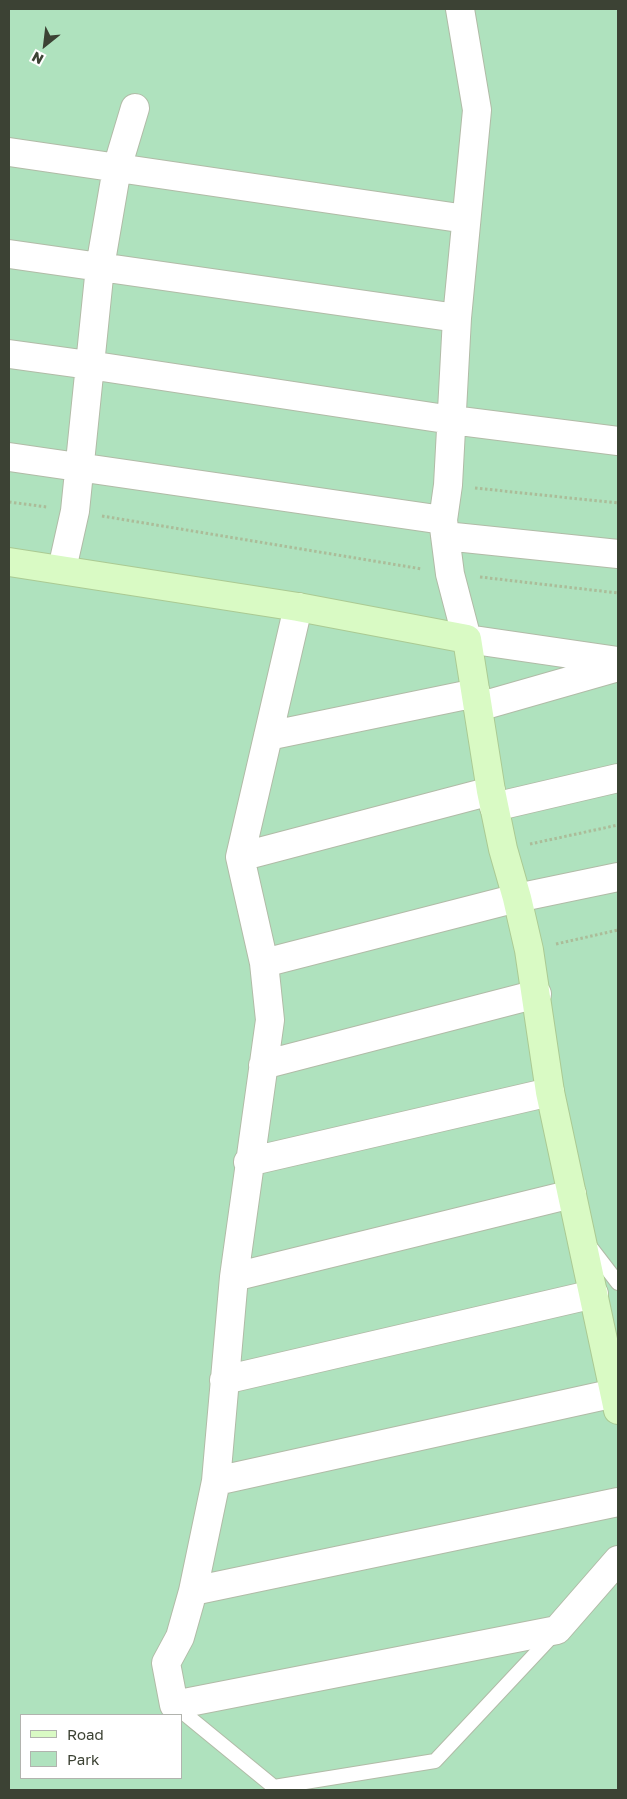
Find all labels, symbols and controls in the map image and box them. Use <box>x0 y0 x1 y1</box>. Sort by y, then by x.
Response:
north arrow <box>20 20 70 70</box>
text: N <box>29 49 46 69</box>
legend <box>20 1714 182 1779</box>
text: Road <box>67 1725 104 1743</box>
text: Park <box>67 1750 99 1768</box>

